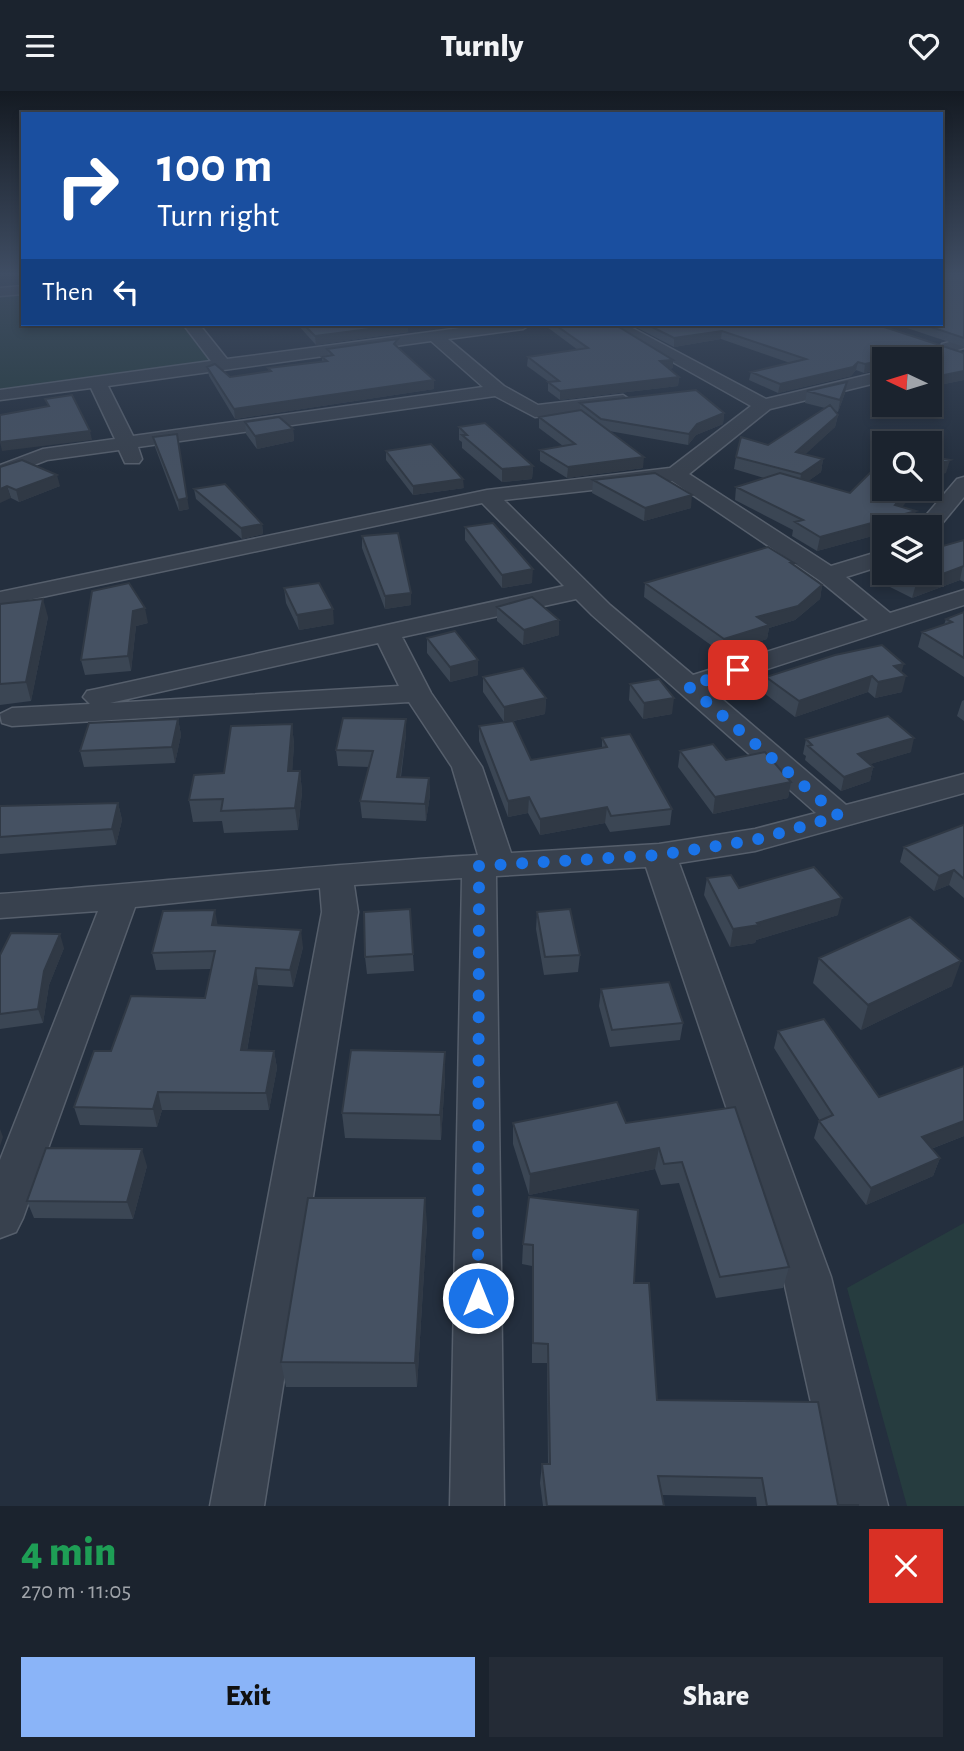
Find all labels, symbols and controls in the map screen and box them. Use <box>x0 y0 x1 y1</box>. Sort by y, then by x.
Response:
icon: menu <box>21 27 59 65</box>
icon: heart <box>905 27 943 65</box>
text: Turnly <box>441 30 523 62</box>
icon: right <box>42 140 133 231</box>
text: 100 m <box>157 142 273 191</box>
text: Turn right <box>157 200 279 232</box>
icon: left <box>107 273 145 311</box>
text: Then <box>42 279 93 305</box>
north arrow <box>872 347 942 417</box>
map controls <box>872 347 942 585</box>
button: search <box>872 431 942 501</box>
button: layers <box>872 515 942 585</box>
pin <box>708 640 768 700</box>
icon: arrive <box>719 651 757 689</box>
position arrow <box>441 1261 515 1335</box>
button: close <box>869 1529 943 1603</box>
text: 4 min <box>21 1531 117 1573</box>
text: 270 m · 11:05 <box>21 1580 131 1603</box>
button: Exit <box>21 1657 475 1737</box>
button: Share <box>489 1657 943 1737</box>

